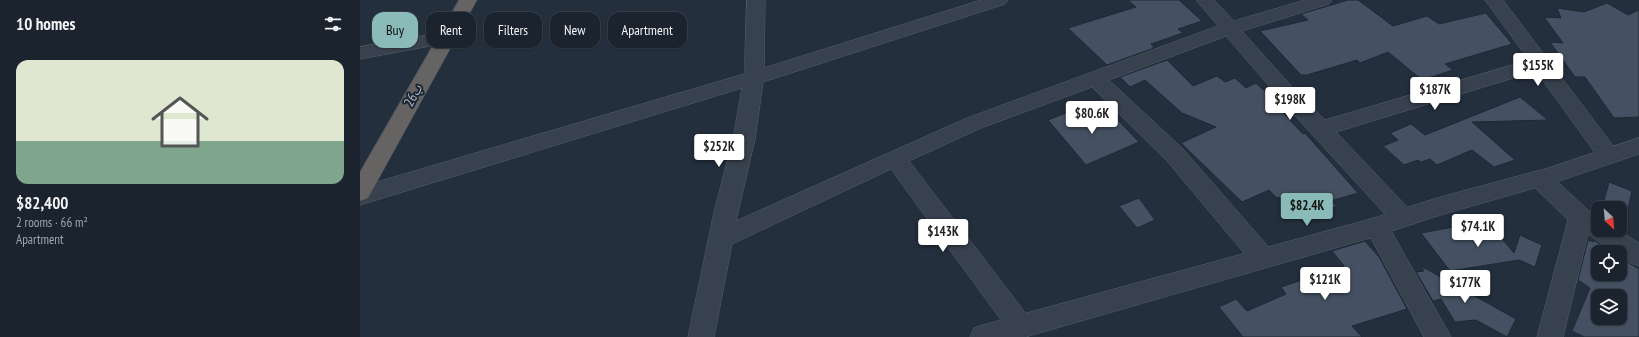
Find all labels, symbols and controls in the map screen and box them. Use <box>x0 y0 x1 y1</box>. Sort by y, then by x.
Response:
chip: Buy <box>372 12 418 48</box>
chip: Rent <box>426 12 476 48</box>
chip: Filters <box>484 12 542 48</box>
chip: New <box>550 12 600 48</box>
chip: Apartment <box>608 12 687 48</box>
text: 10 homes <box>16 13 75 35</box>
icon: filters <box>322 13 344 35</box>
pin: $155K <box>1510 53 1566 87</box>
text: $155K <box>1522 57 1554 74</box>
pin: $187K <box>1407 77 1463 111</box>
street label: 26ب <box>399 80 427 110</box>
text: $187K <box>1419 81 1451 98</box>
icon: home <box>144 86 216 158</box>
pin: $198K <box>1262 87 1318 121</box>
text: $198K <box>1274 91 1306 108</box>
pin: $80.6K <box>1059 101 1125 135</box>
text: $80.6K <box>1075 105 1109 122</box>
pin: $252K <box>691 134 747 168</box>
text: $252K <box>703 138 735 155</box>
text: $82,400 <box>16 192 68 214</box>
pin: $82.4K <box>1274 193 1340 227</box>
text: $82.4K <box>1290 197 1324 214</box>
north arrow <box>1591 201 1627 237</box>
map controls <box>1591 201 1627 325</box>
text: 2 rooms · 66 m² <box>16 214 88 231</box>
pin: $74.1K <box>1445 214 1511 248</box>
text: $74.1K <box>1461 218 1495 235</box>
pin: $143K <box>915 219 971 253</box>
text: $143K <box>927 223 959 240</box>
text: Apartment <box>16 231 64 248</box>
button: locate <box>1591 245 1627 281</box>
pin: $121K <box>1297 267 1353 301</box>
pin: $177K <box>1437 270 1493 304</box>
text: $121K <box>1309 271 1341 288</box>
text: $177K <box>1449 274 1481 291</box>
button: layers <box>1591 289 1627 325</box>

